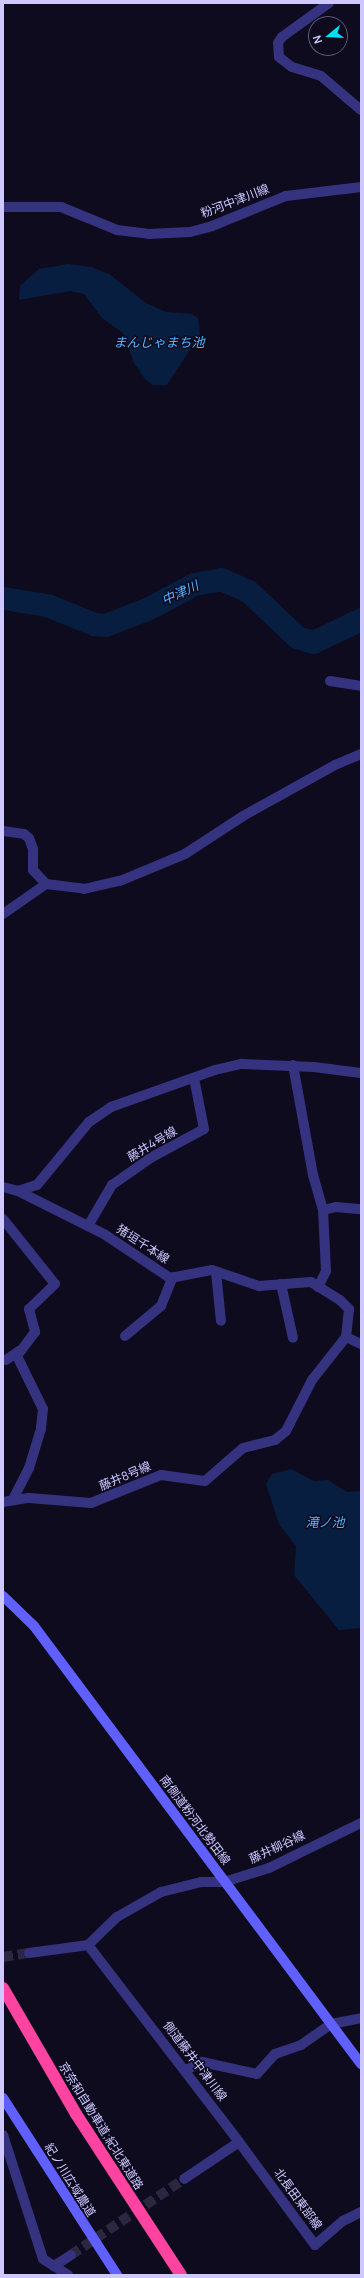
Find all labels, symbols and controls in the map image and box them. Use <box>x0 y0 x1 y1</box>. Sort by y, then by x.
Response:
north arrow <box>308 16 348 56</box>
text: N <box>309 33 325 46</box>
street label: 粉河中津川線 <box>199 181 271 221</box>
water label: まんじゃまち池 <box>114 334 204 350</box>
water label: 中津川 <box>159 578 201 608</box>
street label: 藤井4号線 <box>125 1124 179 1164</box>
street label: 猪垣千本線 <box>114 1222 172 1266</box>
street label: 藤井8号線 <box>97 1459 153 1493</box>
water label: 滝ノ池 <box>306 1514 344 1530</box>
street label: 南側道粉河北勢田線 <box>157 1773 233 1867</box>
street label: 藤井柳谷線 <box>247 1828 307 1866</box>
street label: 側道藤井中津川線 <box>160 2018 230 2104</box>
street label: 京奈和自動車道;紀北東道路 <box>56 2060 146 2192</box>
street label: 紀ノ川広域農道 <box>42 2141 98 2219</box>
street label: 北長田東部線 <box>271 2166 325 2232</box>

